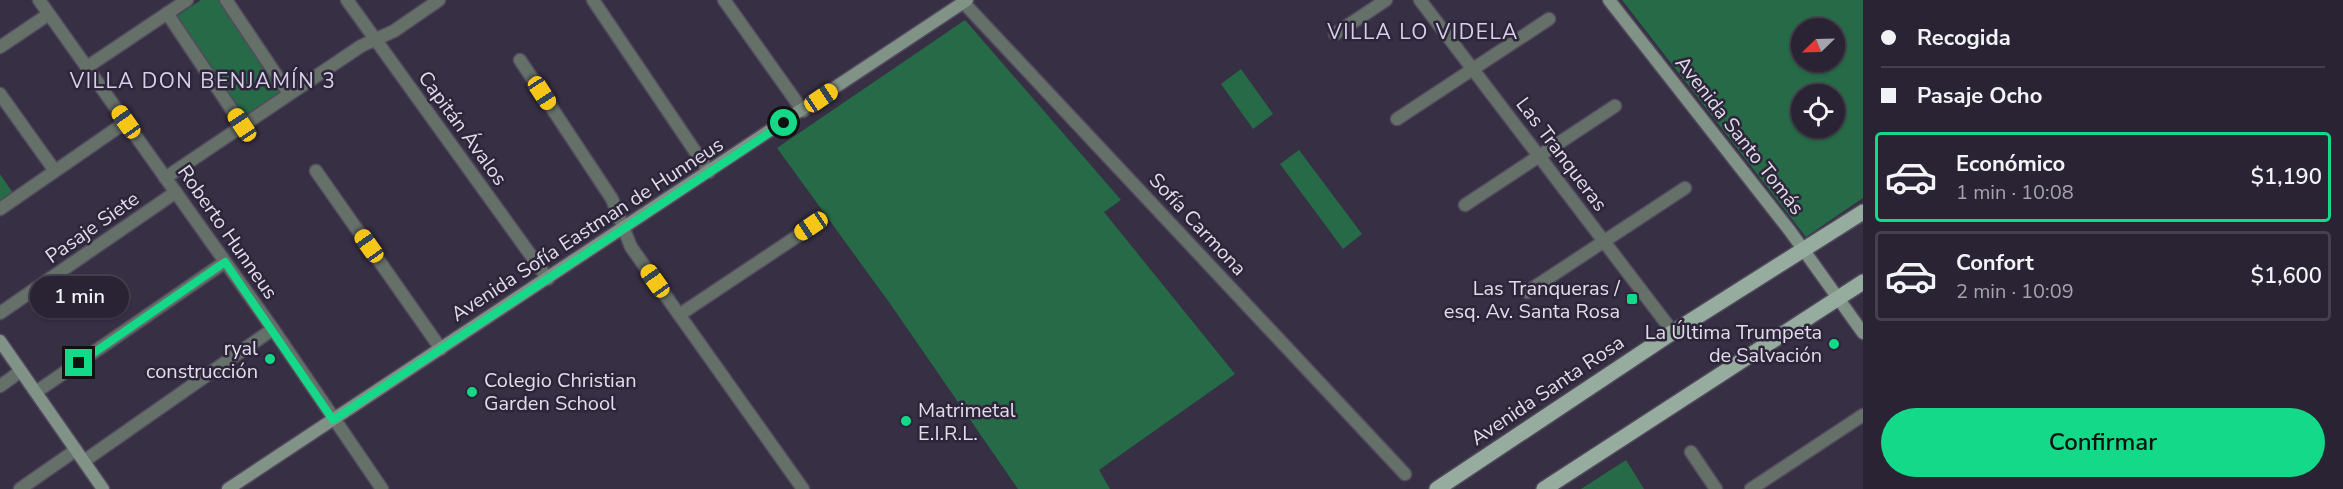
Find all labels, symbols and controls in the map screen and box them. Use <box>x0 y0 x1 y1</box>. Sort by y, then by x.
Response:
district label: VILLA LO VIDELA <box>1326 18 1519 46</box>
north arrow <box>1791 18 1845 72</box>
map controls <box>1791 18 1845 138</box>
text: Recogida <box>1917 23 2011 53</box>
street label: Avenida Santo Tomás <box>1669 50 1810 220</box>
street label: Capitán Ávalos <box>412 66 513 191</box>
district label: VILLA DON BENJAMÍN 3 <box>69 67 336 95</box>
car <box>525 73 559 113</box>
car <box>801 80 841 116</box>
text: Pasaje Ocho <box>1917 81 2042 111</box>
button: locate <box>1791 84 1845 138</box>
street label: Las Tranqueras <box>1510 92 1613 217</box>
car <box>108 102 144 142</box>
car <box>224 105 260 145</box>
route start <box>770 109 797 136</box>
street label: Avenida Sofía Eastman de Hunneus <box>446 131 729 328</box>
text: Económico <box>1956 149 2065 179</box>
icon: car <box>1884 150 1938 204</box>
street label: Roberto Hunneus <box>171 160 284 305</box>
text: $1,190 <box>2251 162 2322 192</box>
street label: Sofía Carmona <box>1143 167 1252 282</box>
text: 1 min · 10:08 <box>1956 179 2074 206</box>
street label: Pasaje Siete <box>40 185 145 270</box>
car <box>791 208 831 244</box>
car <box>351 226 387 266</box>
text: Confort <box>1956 248 2034 278</box>
icon: car <box>1884 249 1938 303</box>
car <box>637 261 673 301</box>
text: $1,600 <box>2251 261 2322 291</box>
place label: Las Tranqueras / esq. Av. Santa Rosa <box>1444 275 1621 325</box>
callout: 1 min <box>29 276 128 318</box>
text: 2 min · 10:09 <box>1956 278 2074 305</box>
text: 1 min <box>54 283 105 310</box>
marker: Las Tranqueras / esq. Av. Santa Rosa <box>1625 292 1639 306</box>
place label: La Última Trumpeta de Salvación <box>1645 319 1822 369</box>
street label: Avenida Santa Rosa <box>1465 329 1629 452</box>
place label: ryal construcción <box>146 335 258 385</box>
marker: La Última Trumpeta de Salvación <box>1827 337 1841 351</box>
route end <box>65 349 92 376</box>
marker: ryal construcción <box>263 352 277 366</box>
place label: Colegio Christian Garden School <box>484 367 637 417</box>
marker: Colegio Christian Garden School <box>465 385 479 399</box>
place label: Matrimetal E.I.R.L. <box>918 397 1016 447</box>
button: Confirmar <box>1881 408 2325 477</box>
marker: Matrimetal E.I.R.L. <box>899 414 913 428</box>

